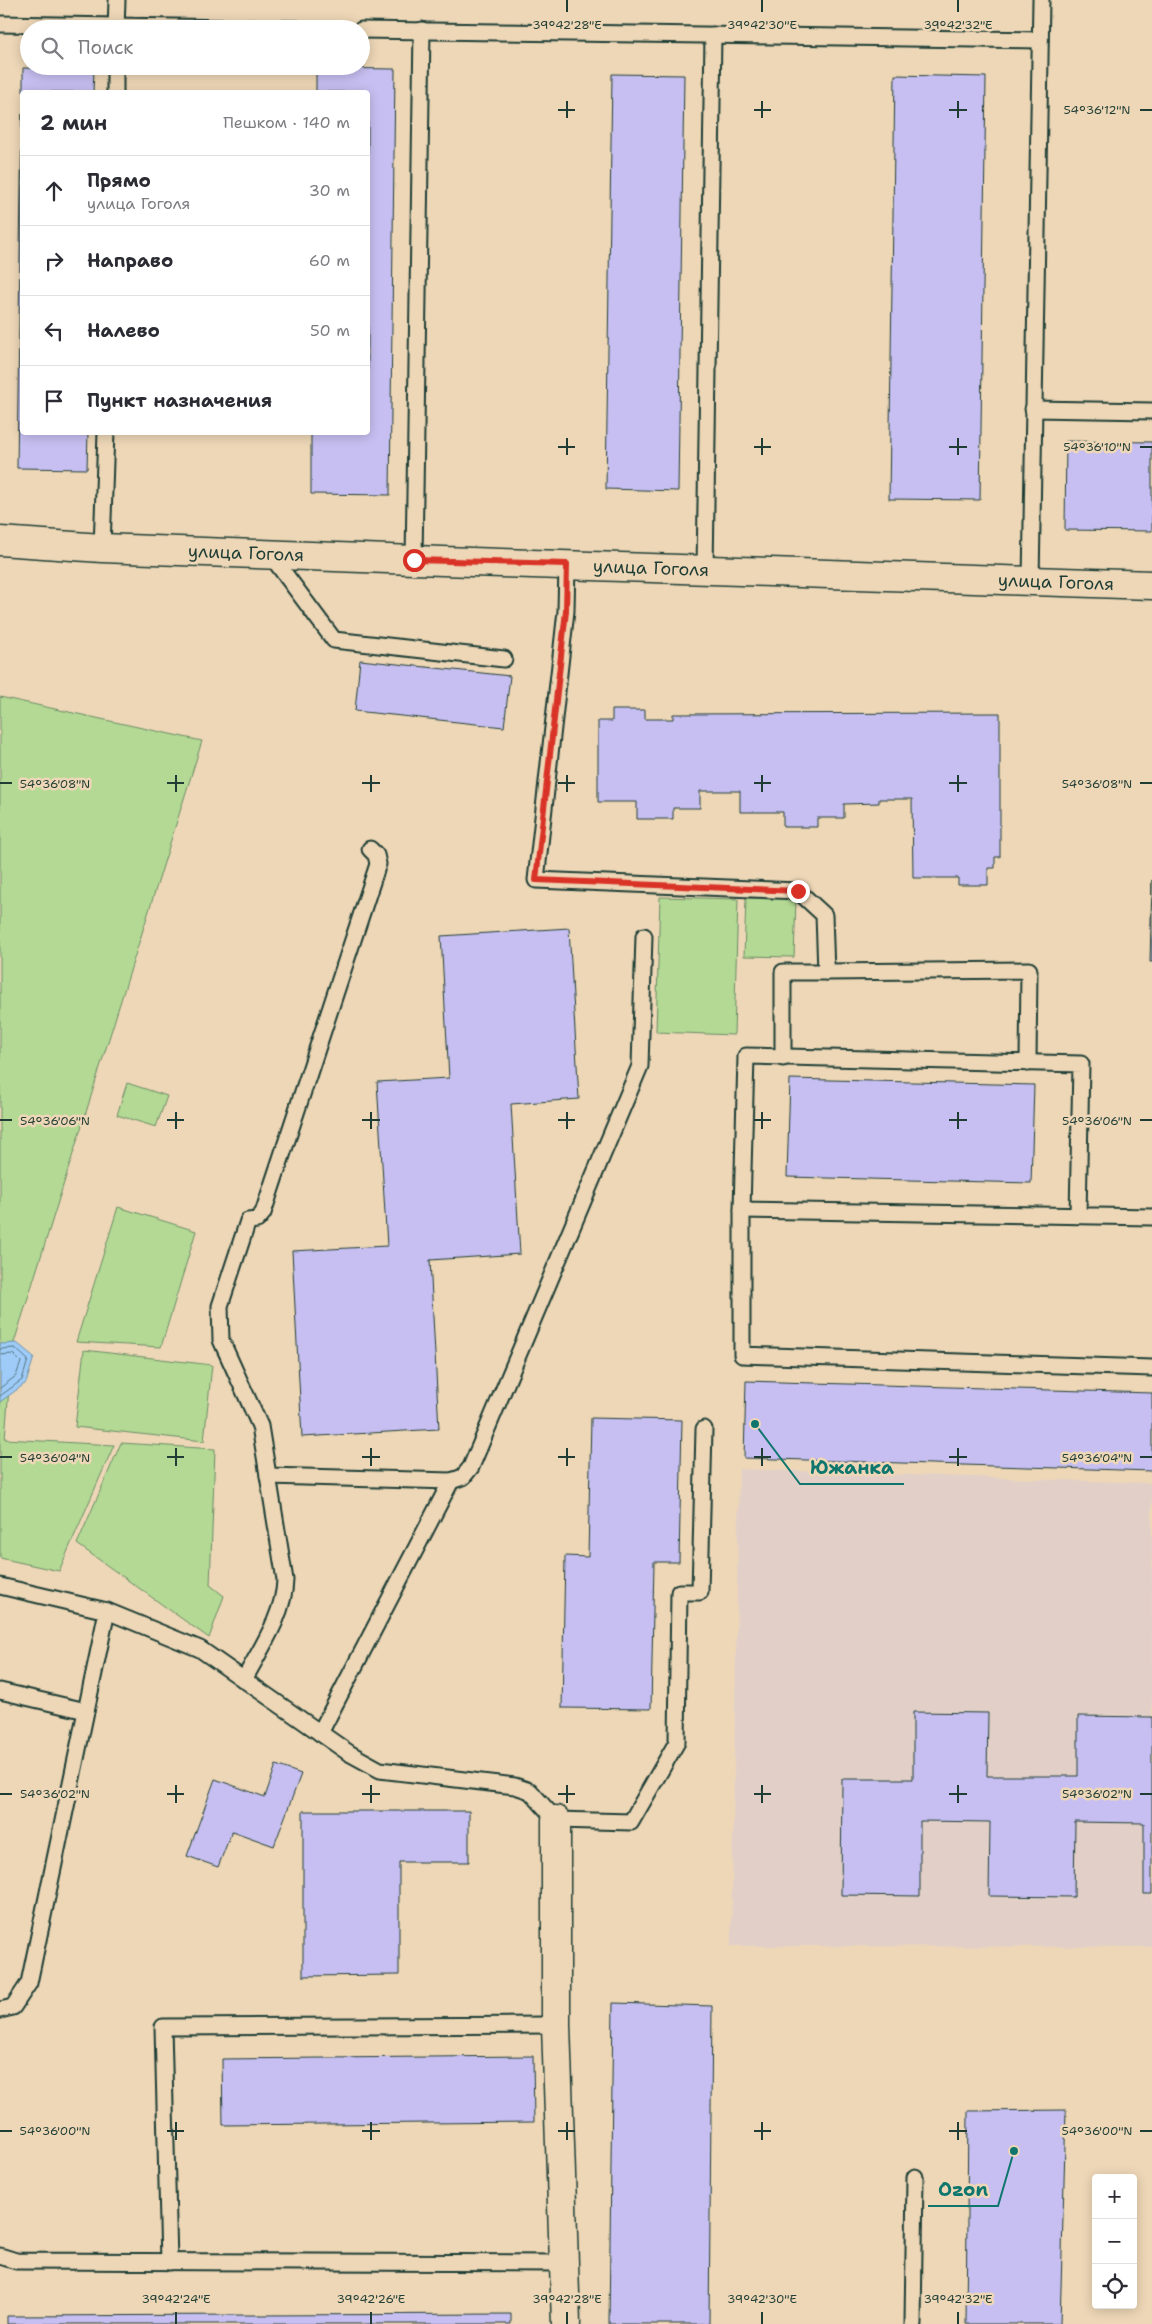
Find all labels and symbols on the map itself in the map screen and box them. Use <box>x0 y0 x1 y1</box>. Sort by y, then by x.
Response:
text: 39°42'28"E <box>532 17 602 33</box>
text: 39°42'30"E <box>727 17 797 33</box>
text: 39°42'32"E <box>923 17 993 33</box>
text: 54°36'12"N <box>1063 102 1131 118</box>
text: 54°36'10"N <box>1063 439 1131 455</box>
street label: улица Гоголя <box>187 539 305 567</box>
route start <box>403 549 426 572</box>
street label: улица Гоголя <box>592 554 710 582</box>
street label: улица Гоголя <box>997 568 1115 596</box>
text: 54°36'08"N <box>20 776 90 792</box>
text: 54°36'08"N <box>1062 776 1132 792</box>
route end <box>787 880 810 903</box>
text: 54°36'06"N <box>20 1113 90 1129</box>
text: 54°36'06"N <box>1062 1113 1132 1129</box>
text: 54°36'04"N <box>20 1450 90 1466</box>
callout: Южанка <box>800 1450 904 1484</box>
text: 54°36'04"N <box>1062 1450 1132 1466</box>
text: Южанка <box>810 1455 894 1480</box>
text: 54°36'02"N <box>20 1786 90 1802</box>
text: 54°36'02"N <box>1062 1786 1132 1802</box>
text: 54°36'00"N <box>20 2123 90 2139</box>
text: 54°36'00"N <box>1062 2123 1132 2139</box>
callout: Ozon <box>928 2172 998 2206</box>
text: Ozon <box>938 2177 988 2202</box>
text: 39°42'24"E <box>141 2291 211 2307</box>
text: 39°42'26"E <box>337 2291 405 2307</box>
text: 39°42'28"E <box>532 2291 602 2307</box>
text: 39°42'30"E <box>727 2291 797 2307</box>
text: 39°42'32"E <box>923 2291 993 2307</box>

